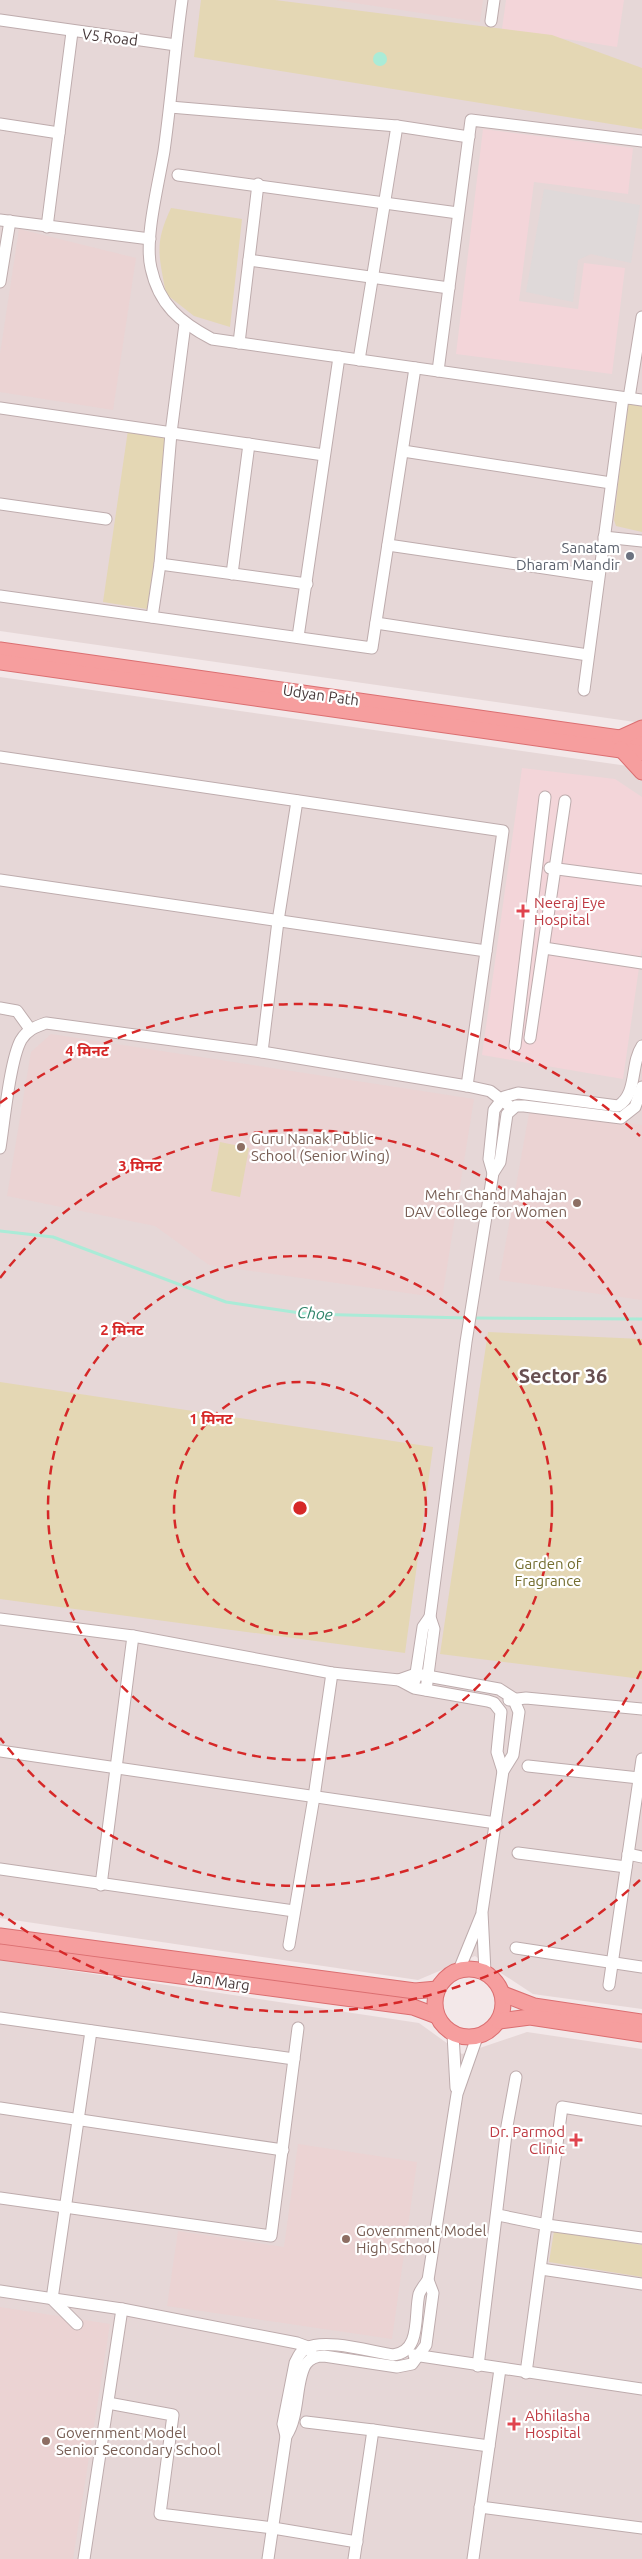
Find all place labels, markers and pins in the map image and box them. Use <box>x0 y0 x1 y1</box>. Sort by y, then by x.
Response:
place label: Sanatam Dharam Mandir <box>516 539 620 573</box>
marker: Sanatam Dharam Mandir <box>624 550 636 562</box>
place label: Neeraj Eye Hospital <box>534 894 605 928</box>
marker: Neeraj Eye Hospital <box>516 904 530 918</box>
place label: Guru Nanak Public School (Senior Wing) <box>251 1130 390 1164</box>
marker: Guru Nanak Public School (Senior Wing) <box>235 1141 247 1153</box>
place label: Mehr Chand Mahajan DAV College for Women <box>404 1186 567 1220</box>
marker: Mehr Chand Mahajan DAV College for Women <box>571 1197 583 1209</box>
centre of rings <box>291 1499 309 1517</box>
place label: Dr. Parmod Clinic <box>490 2123 565 2157</box>
marker: Dr. Parmod Clinic <box>569 2133 583 2147</box>
place label: Government Model High School <box>356 2222 486 2256</box>
marker: Government Model High School <box>340 2233 352 2245</box>
place label: Abhilasha Hospital <box>525 2407 590 2441</box>
marker: Abhilasha Hospital <box>507 2417 521 2431</box>
place label: Government Model Senior Secondary School <box>56 2424 221 2458</box>
marker: Government Model Senior Secondary School <box>40 2435 52 2447</box>

